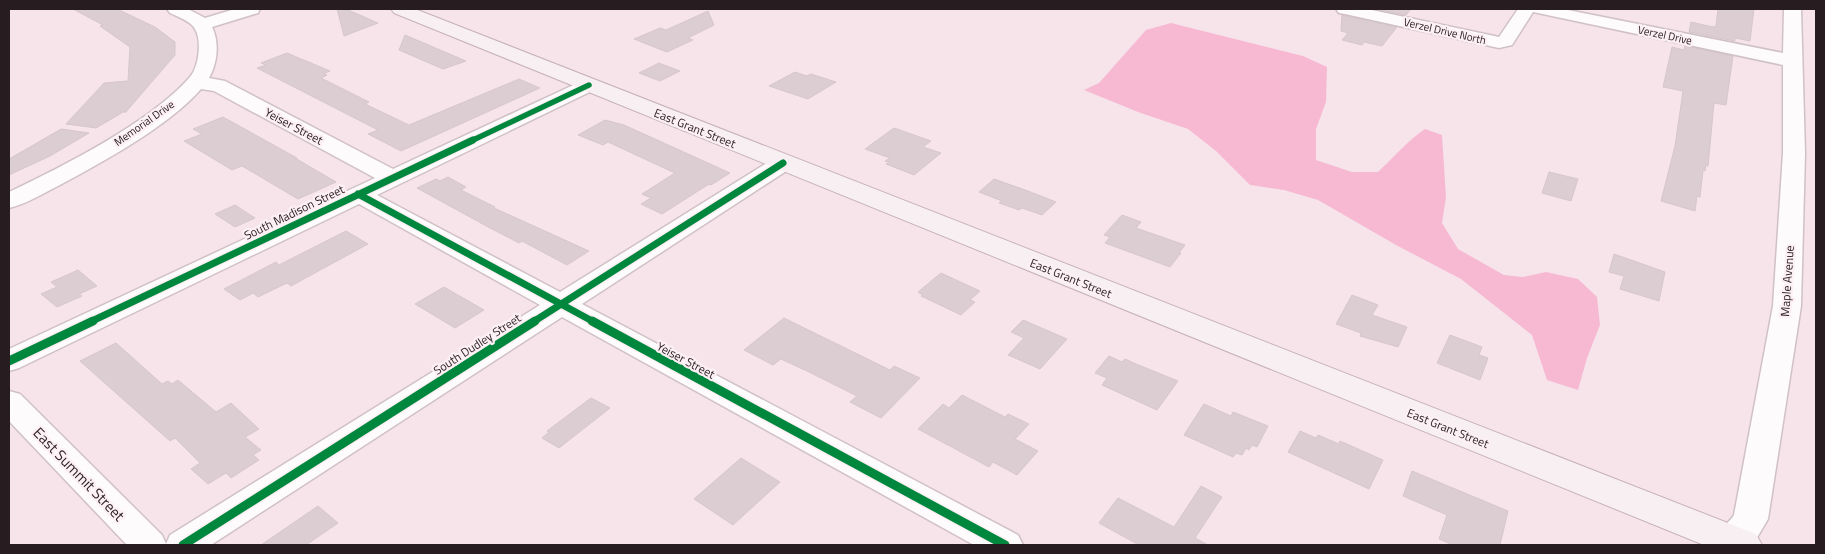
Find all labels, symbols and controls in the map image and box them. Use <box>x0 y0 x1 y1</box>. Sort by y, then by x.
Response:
street label: Verzel Drive North <box>1402 14 1488 48</box>
street label: Verzel Drive <box>1636 21 1694 49</box>
street label: Memorial Drive <box>111 96 178 150</box>
street label: Yeiser Street <box>261 103 327 150</box>
street label: East Grant Street <box>651 103 740 153</box>
street label: South Madison Street <box>241 179 348 245</box>
street label: Maple Avenue <box>1775 245 1799 317</box>
street label: East Grant Street <box>1027 253 1116 303</box>
street label: South Dudley Street <box>429 308 525 379</box>
street label: Yeiser Street <box>653 337 719 384</box>
street label: East Grant Street <box>1404 403 1493 453</box>
street label: East Summit Street <box>28 422 131 527</box>

